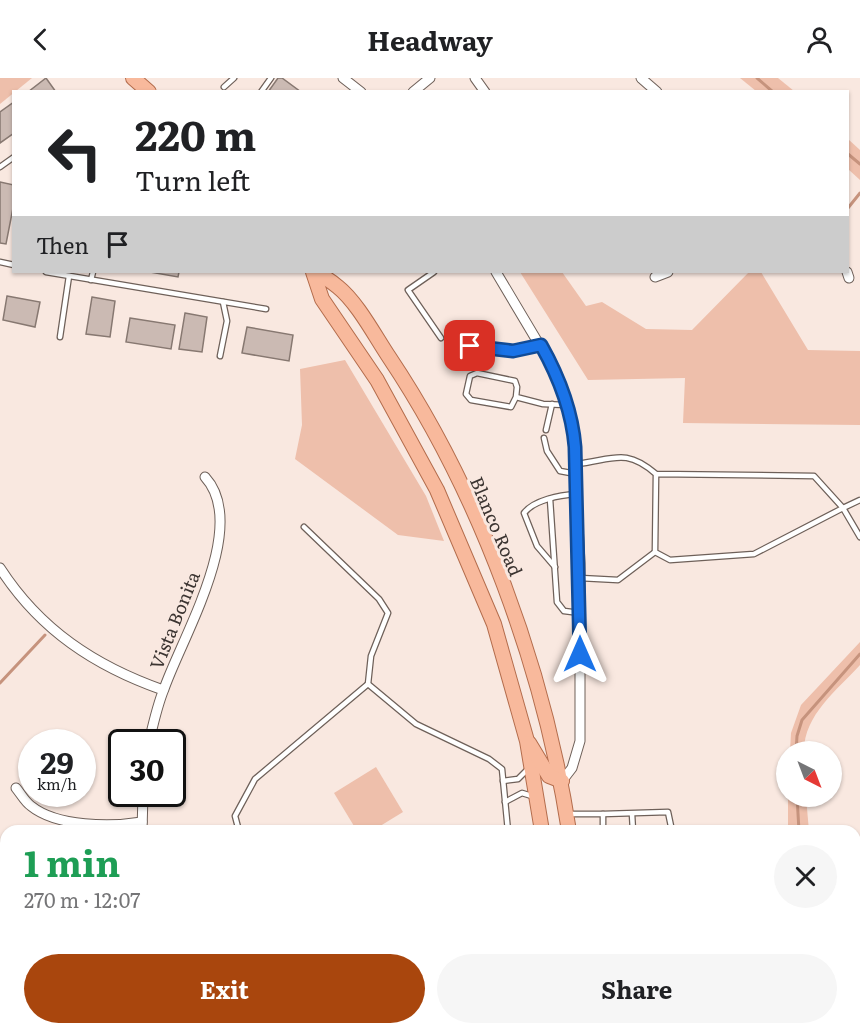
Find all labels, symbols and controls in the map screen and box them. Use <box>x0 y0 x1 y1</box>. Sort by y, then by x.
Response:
text: Headway <box>367 19 493 59</box>
icon: back <box>24 23 57 56</box>
icon: person <box>803 23 836 56</box>
text: 220 m <box>135 102 256 164</box>
icon: left <box>36 114 114 192</box>
text: Turn left <box>135 159 250 199</box>
text: Then <box>36 228 89 261</box>
icon: arrive <box>101 228 134 261</box>
pin <box>444 320 495 371</box>
icon: arrive <box>453 329 486 362</box>
street label: Blanco Road <box>464 472 530 580</box>
street label: Vista Bonita <box>142 567 206 673</box>
position arrow <box>548 622 612 686</box>
speed limit sign: 30 <box>108 729 186 807</box>
text: 29 <box>40 739 74 783</box>
north arrow <box>776 741 842 807</box>
map controls <box>776 741 842 807</box>
text: km/h <box>37 772 77 795</box>
text: 1 min <box>24 835 120 888</box>
button: close <box>774 845 837 908</box>
text: 270 m · 12:07 <box>24 884 140 914</box>
button: Exit <box>24 954 425 1023</box>
button: Share <box>437 954 837 1023</box>

